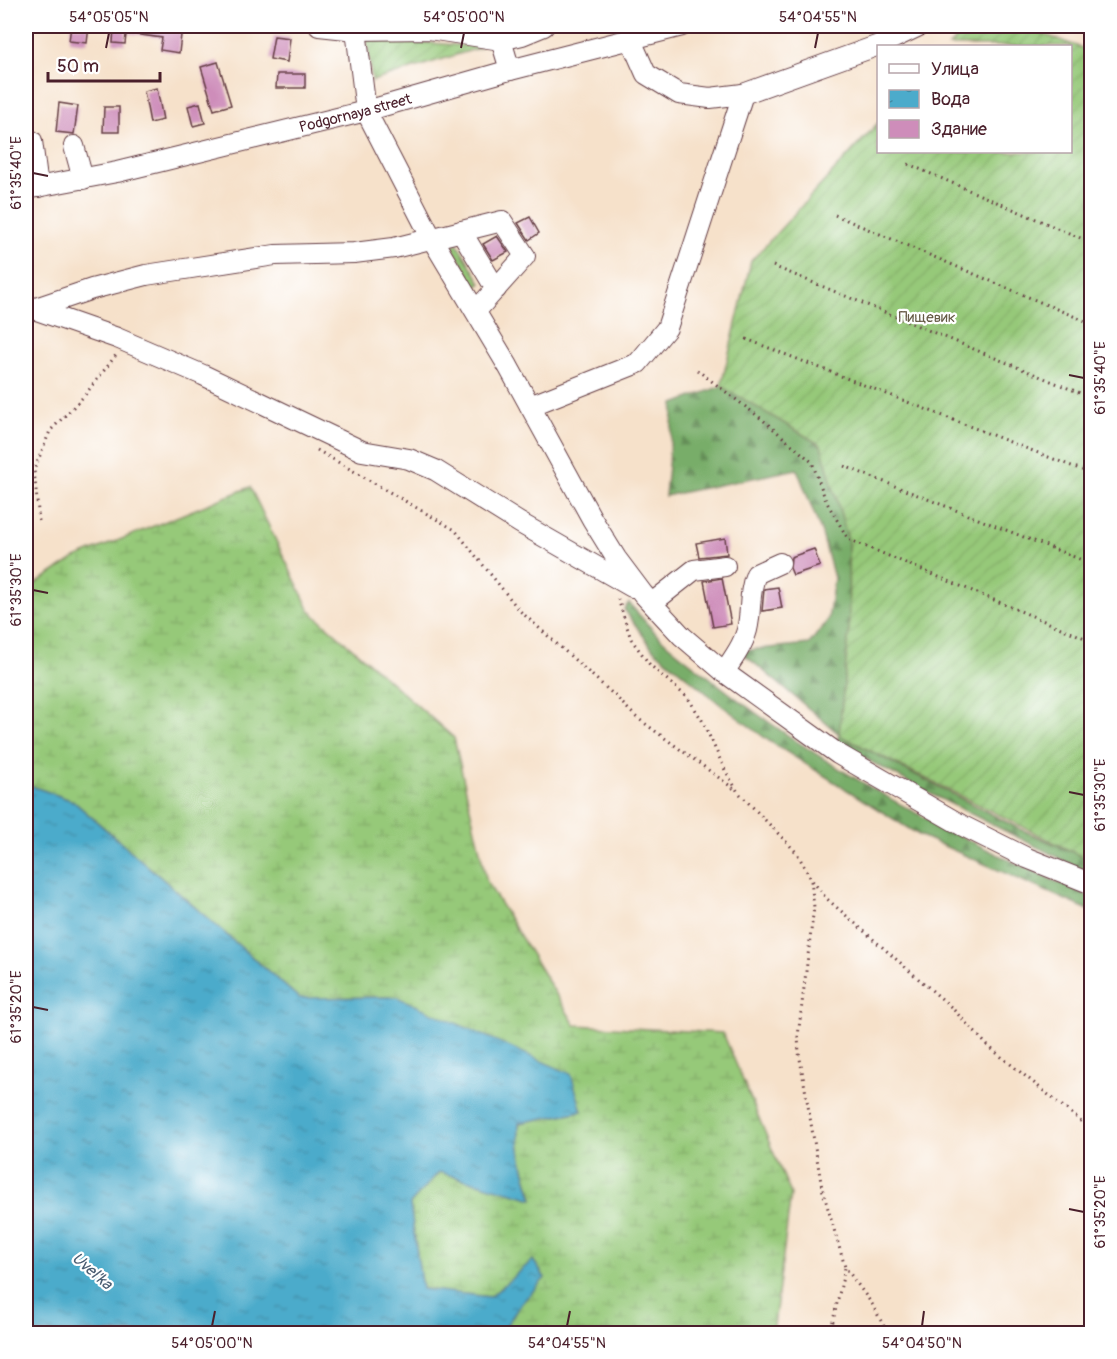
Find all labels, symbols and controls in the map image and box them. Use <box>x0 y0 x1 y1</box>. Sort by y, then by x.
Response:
text: 54°05'05"N <box>69 8 149 27</box>
text: 54°05'00"N <box>423 8 505 27</box>
text: 54°04'55"N <box>779 8 857 27</box>
scale bar <box>48 45 160 83</box>
legend <box>877 45 1072 153</box>
text: 50 m <box>57 55 99 78</box>
text: Улица <box>931 58 979 81</box>
text: Вода <box>931 88 970 111</box>
street label: Podgornaya street <box>297 89 414 137</box>
text: Здание <box>931 118 987 141</box>
text: 61°35'40"E <box>7 136 26 210</box>
park label: Пищевик <box>899 308 956 327</box>
text: 61°35'40"E <box>1091 341 1110 415</box>
text: 61°35'30"E <box>7 553 26 627</box>
text: 61°35'30"E <box>1091 758 1110 832</box>
text: 61°35'20"E <box>7 970 26 1044</box>
text: 61°35'20"E <box>1091 1175 1110 1249</box>
water label: Uvel'ka <box>68 1248 117 1295</box>
text: 54°05'00"N <box>171 1334 253 1353</box>
text: 54°04'55"N <box>528 1334 606 1353</box>
text: 54°04'50"N <box>882 1334 962 1353</box>

